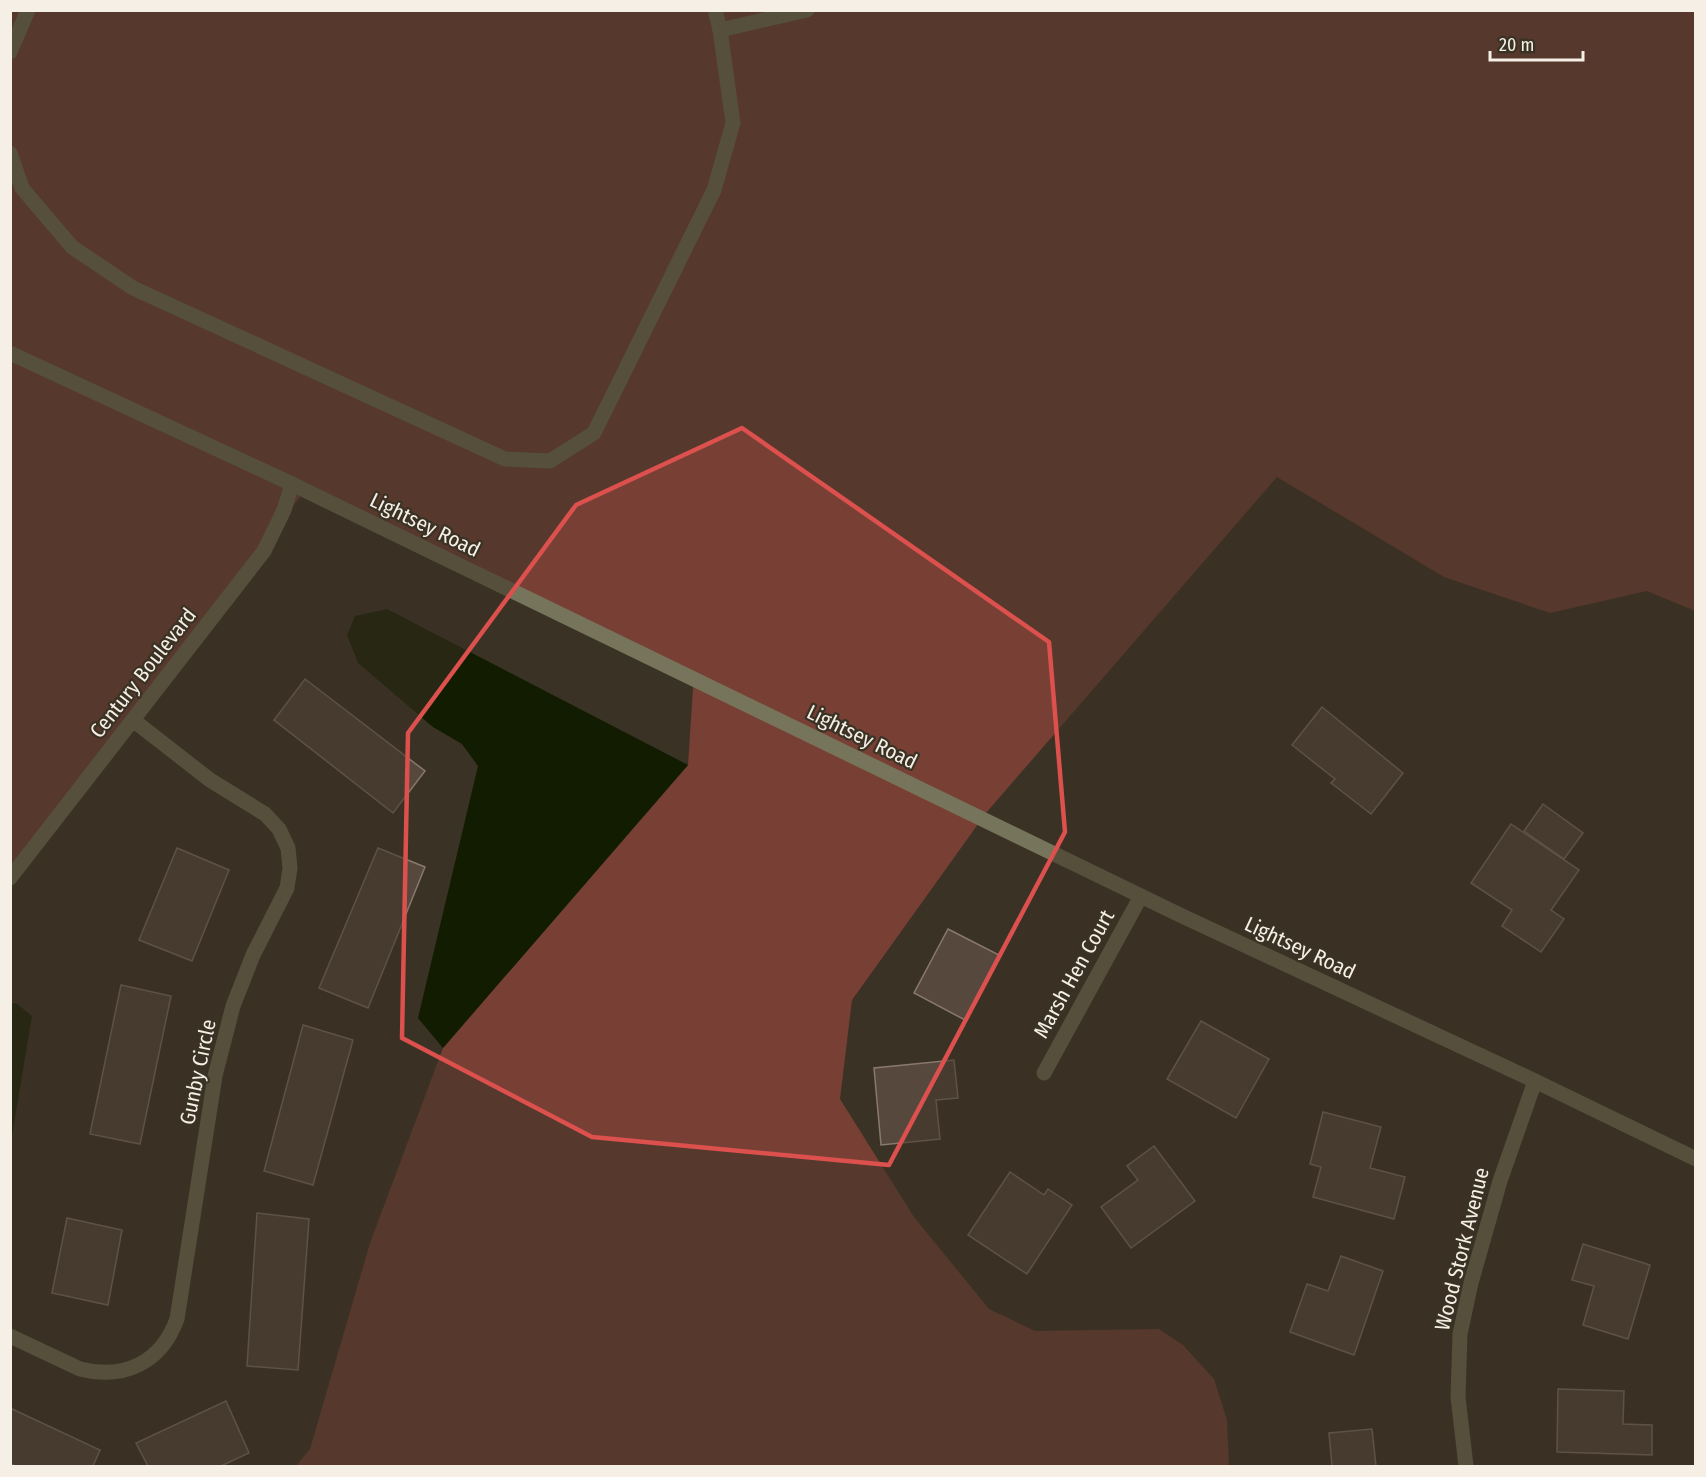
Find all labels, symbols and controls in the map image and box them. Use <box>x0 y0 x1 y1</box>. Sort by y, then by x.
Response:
scale bar <box>1490 24 1583 62</box>
text: 20 m <box>1499 34 1534 56</box>
street label: Lightsey Road <box>366 487 484 563</box>
street label: Century Boulevard <box>84 603 202 743</box>
street label: Lightsey Road <box>803 699 921 775</box>
street label: Marsh Hen Court <box>1028 905 1120 1043</box>
street label: Lightsey Road <box>1240 911 1360 985</box>
street label: Gunby Circle <box>174 1017 222 1127</box>
street label: Wood Stork Avenue <box>1429 1165 1495 1333</box>

